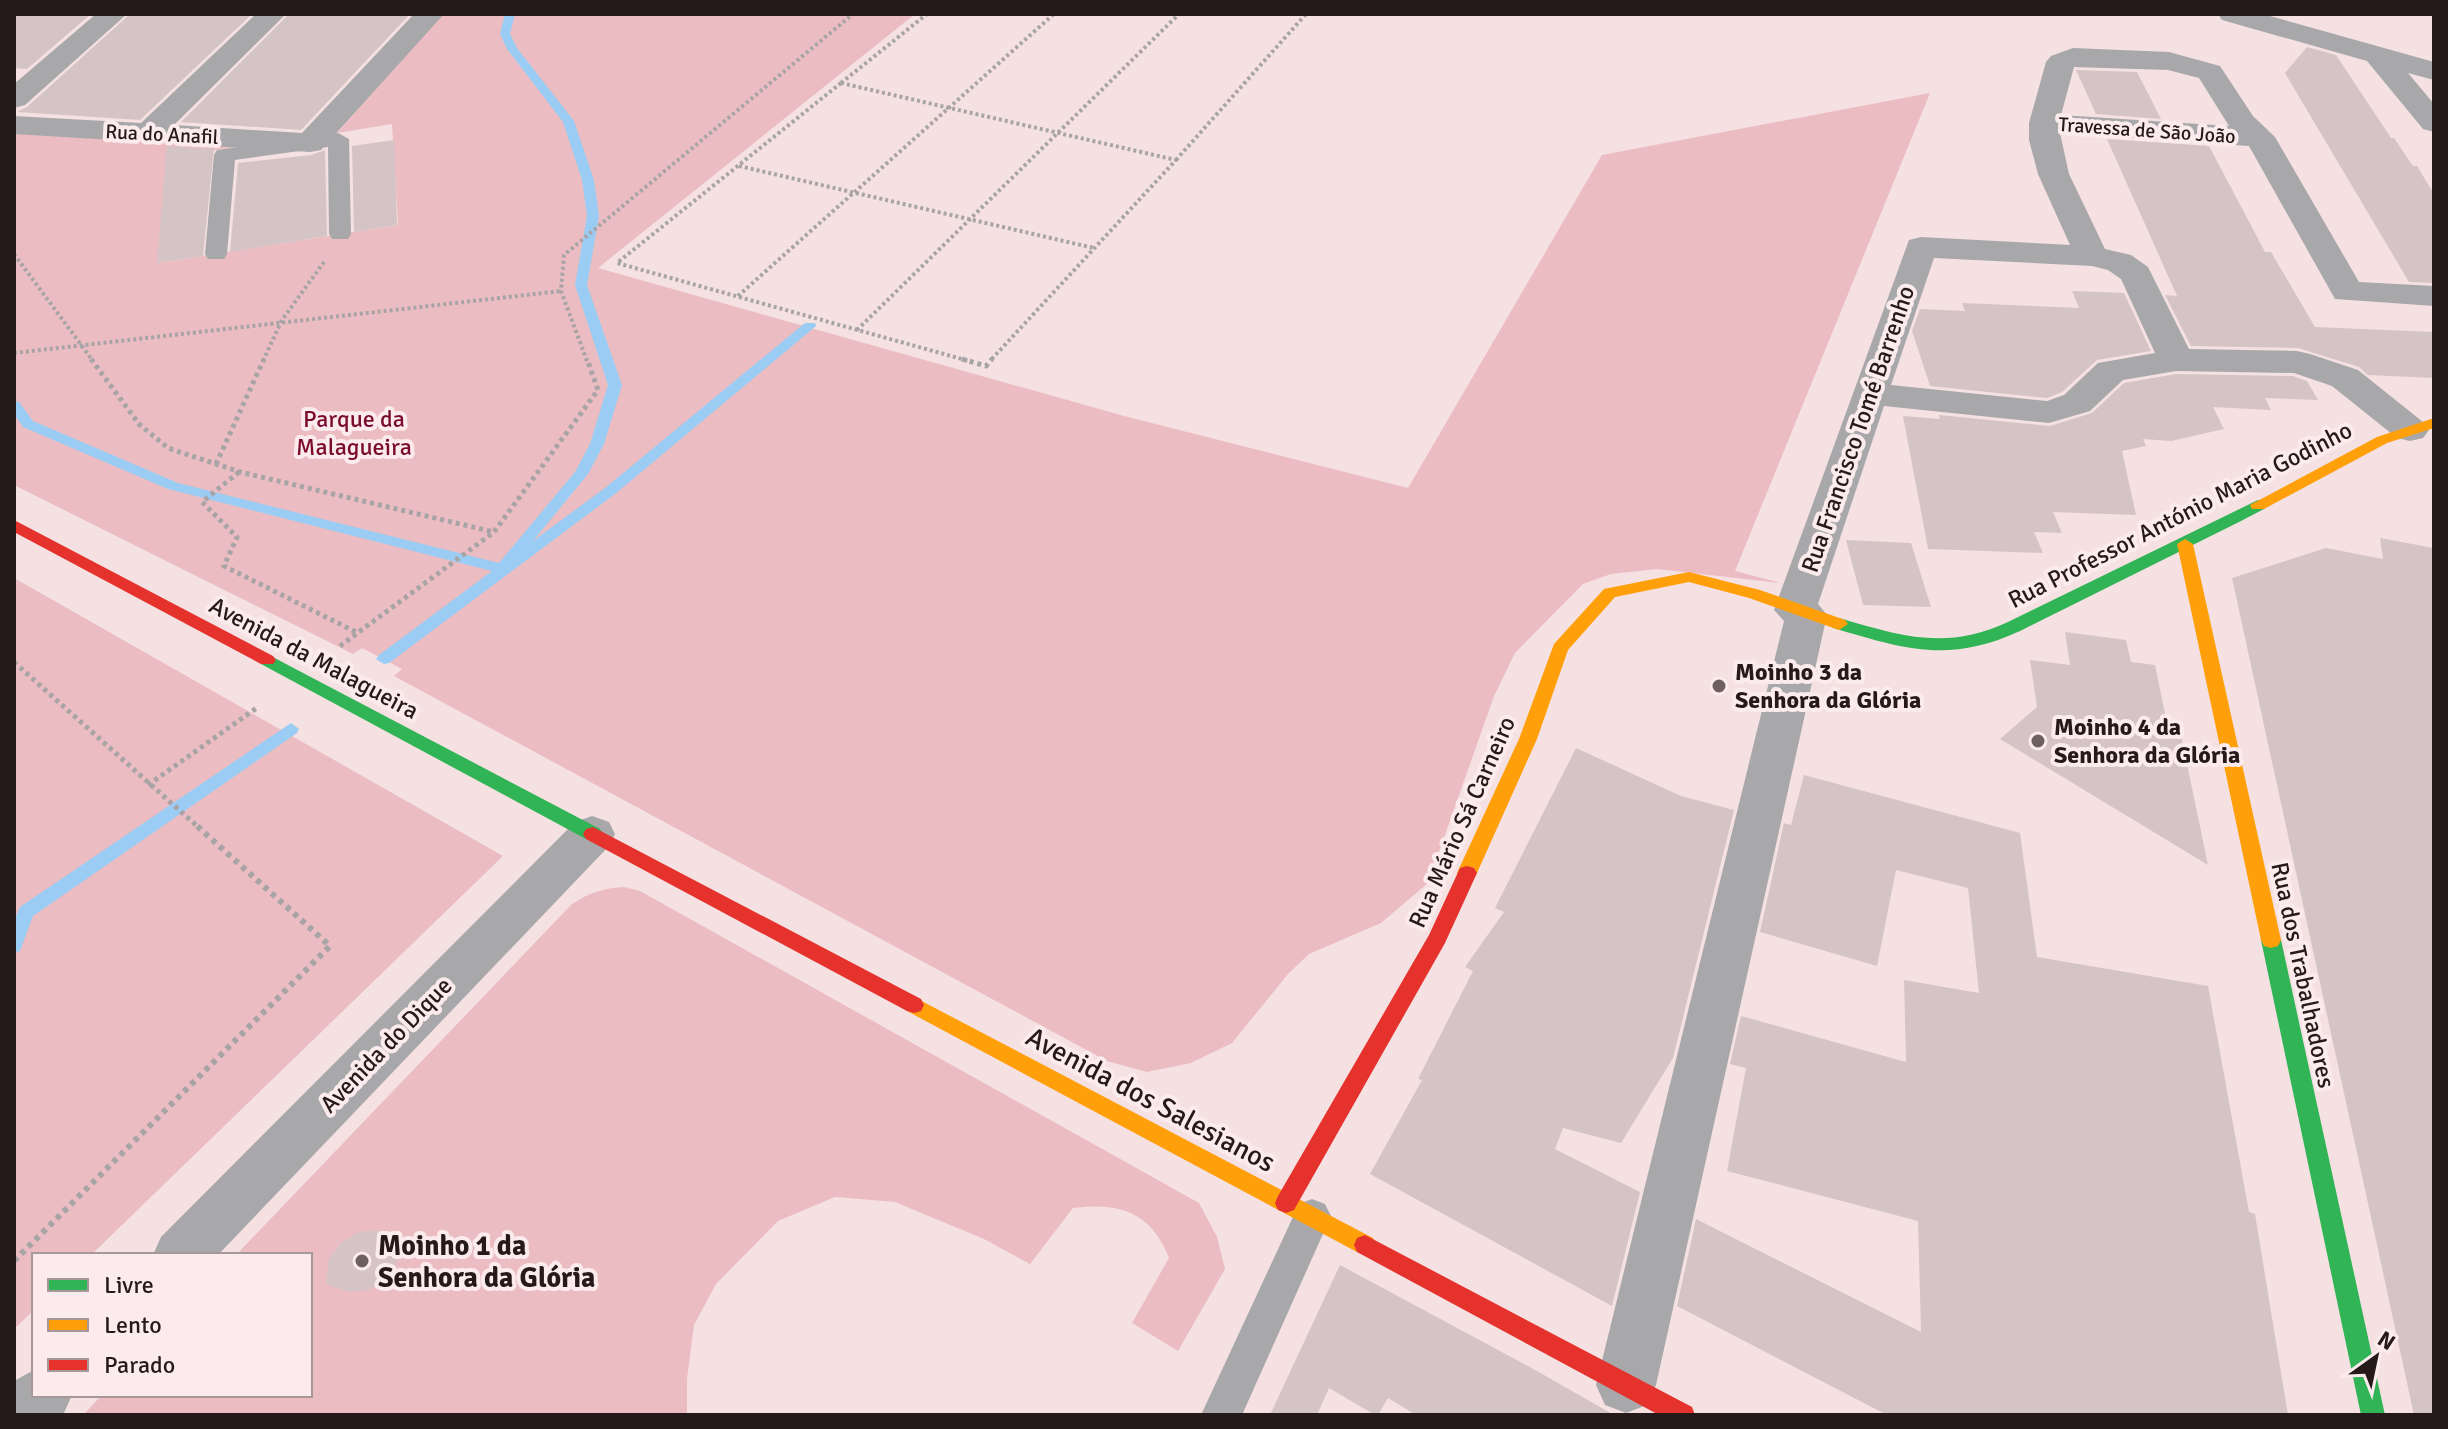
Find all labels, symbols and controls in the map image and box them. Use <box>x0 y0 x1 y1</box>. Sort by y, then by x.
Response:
street label: Travessa de São João <box>2058 112 2236 149</box>
street label: Rua do Anafil <box>105 119 219 150</box>
street label: Rua Francisco Tomé Barrenho <box>1795 282 1921 576</box>
park label: Parque da Malagueira <box>296 404 412 462</box>
street label: Rua Professor António Maria Godinho <box>2003 415 2357 615</box>
street label: Avenida da Malagueira <box>204 590 424 726</box>
place label: Moinho 3 da Senhora da Glória <box>1735 657 1921 715</box>
marker: Moinho 3 da Senhora da Glória <box>1710 677 1728 695</box>
street label: Rua Mário Sá Carneiro <box>1402 712 1522 932</box>
place label: Moinho 4 da Senhora da Glória <box>2054 712 2240 770</box>
marker: Moinho 4 da Senhora da Glória <box>2029 732 2047 750</box>
street label: Rua dos Trabalhadores <box>2264 859 2342 1091</box>
street label: Avenida do Dique <box>314 971 458 1119</box>
street label: Avenida dos Salesianos <box>1020 1020 1281 1180</box>
place label: Moinho 1 da Senhora da Glória <box>378 1229 595 1295</box>
marker: Moinho 1 da Senhora da Glória <box>353 1252 371 1270</box>
legend <box>32 1253 312 1397</box>
text: Livre <box>104 1270 154 1300</box>
text: Lento <box>104 1310 162 1340</box>
north arrow <box>2336 1317 2416 1397</box>
text: N <box>2373 1325 2400 1356</box>
text: Parado <box>104 1350 175 1380</box>

